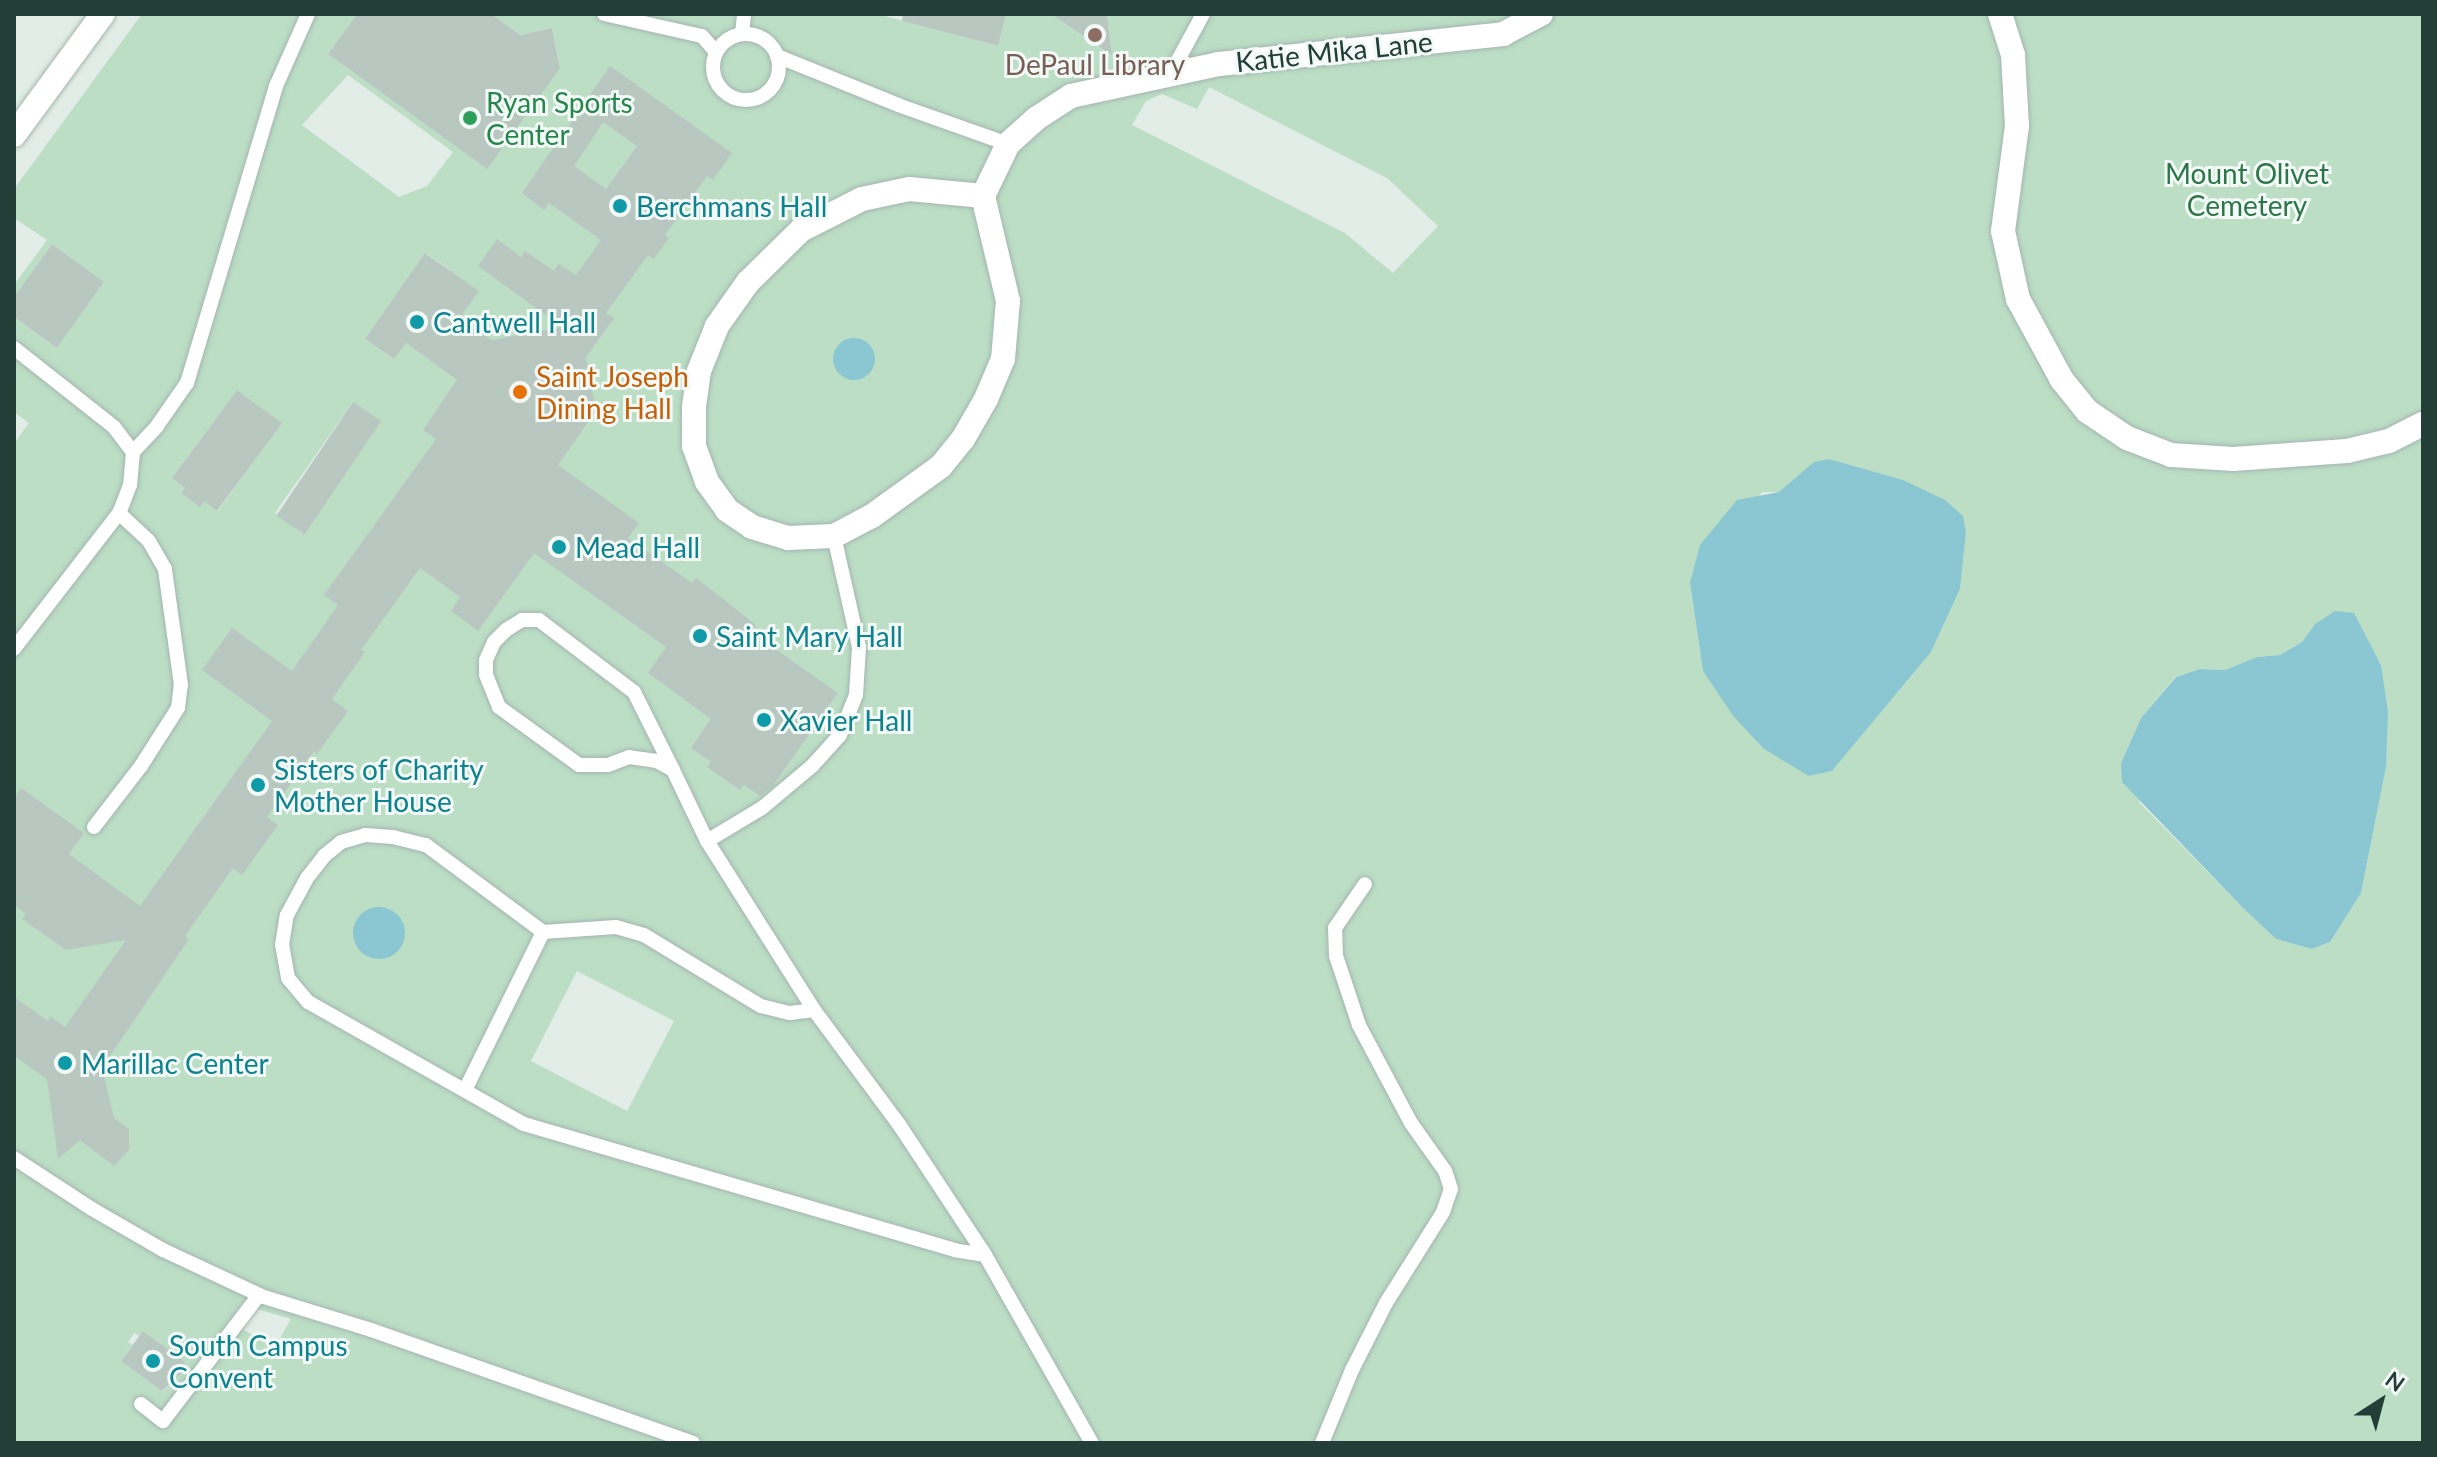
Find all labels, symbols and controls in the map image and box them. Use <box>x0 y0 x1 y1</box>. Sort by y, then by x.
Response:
street label: Katie Mika Lane <box>1234 24 1434 78</box>
marker: DePaul Library <box>1086 26 1104 44</box>
place label: DePaul Library <box>1005 47 1185 81</box>
place label: Ryan Sports Center <box>486 85 633 151</box>
marker: Ryan Sports Center <box>461 109 479 127</box>
park label: Mount Olivet Cemetery <box>2165 156 2329 222</box>
place label: Berchmans Hall <box>636 189 827 223</box>
marker: Berchmans Hall <box>611 197 629 215</box>
place label: Cantwell Hall <box>433 305 596 339</box>
marker: Cantwell Hall <box>408 313 426 331</box>
place label: Saint Joseph Dining Hall <box>536 359 690 425</box>
marker: Saint Joseph Dining Hall <box>511 383 529 401</box>
place label: Mead Hall <box>575 530 700 564</box>
marker: Mead Hall <box>550 538 568 556</box>
place label: Saint Mary Hall <box>716 619 904 653</box>
marker: Saint Mary Hall <box>691 627 709 645</box>
place label: Xavier Hall <box>780 703 913 737</box>
marker: Xavier Hall <box>755 711 773 729</box>
place label: Sisters of Charity Mother House <box>274 752 484 818</box>
marker: Sisters of Charity Mother House <box>249 776 267 794</box>
place label: Marillac Center <box>81 1046 269 1080</box>
marker: Marillac Center <box>56 1054 74 1072</box>
place label: South Campus Convent <box>169 1328 347 1394</box>
marker: South Campus Convent <box>144 1352 162 1370</box>
north arrow <box>2341 1361 2421 1441</box>
text: N <box>2381 1365 2410 1397</box>

